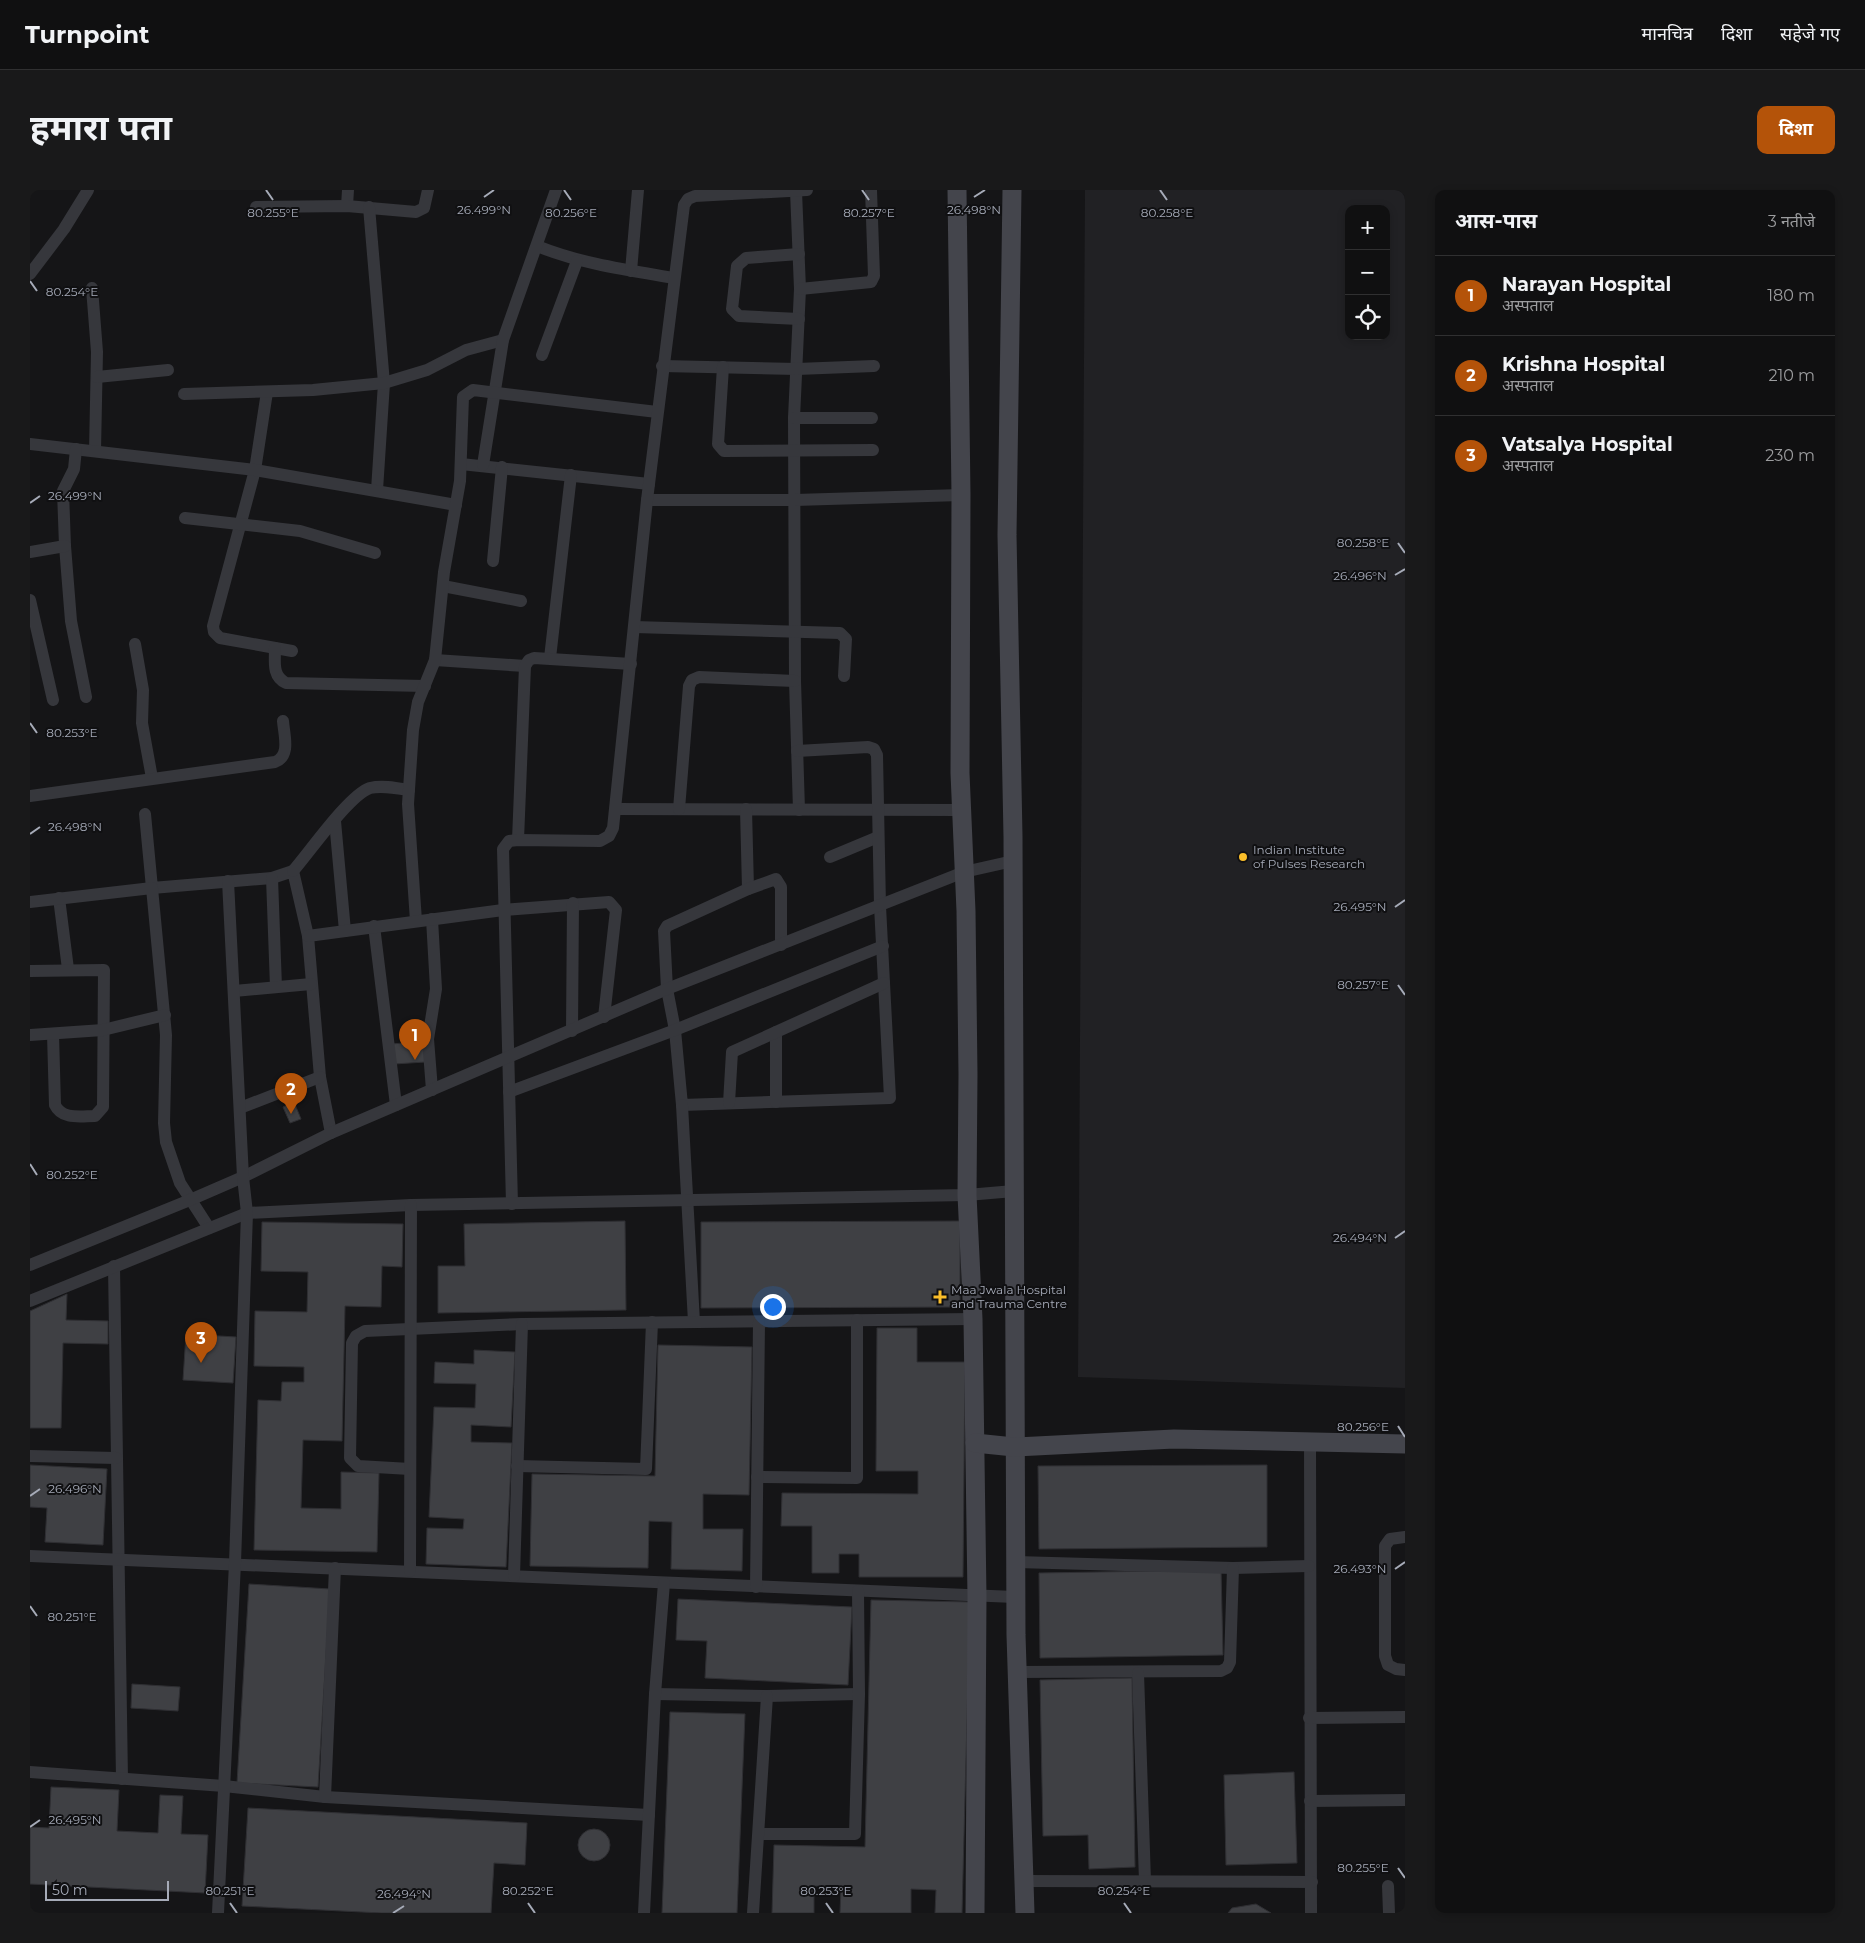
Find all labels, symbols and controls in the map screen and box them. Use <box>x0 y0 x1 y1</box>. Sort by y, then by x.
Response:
text: Turnpoint <box>25 20 149 49</box>
text: मानचित्र <box>1642 23 1693 45</box>
text: दिशा <box>1721 23 1752 45</box>
text: सहेजे गए <box>1780 23 1840 45</box>
text: हमारा पता <box>30 106 172 149</box>
button: दिशा <box>1757 106 1835 154</box>
text: 26.499°N <box>457 202 511 217</box>
text: 26.498°N <box>947 202 1001 217</box>
text: 80.255°E <box>247 205 299 220</box>
text: 80.256°E <box>545 205 597 220</box>
text: 80.257°E <box>843 205 895 220</box>
text: 80.258°E <box>1141 205 1193 220</box>
map controls <box>1345 205 1390 340</box>
button: + <box>1345 205 1390 250</box>
text: आस-पास <box>1455 208 1537 233</box>
text: 3 नतीजे <box>1768 212 1815 231</box>
button: − <box>1345 250 1390 295</box>
text: Narayan Hospital <box>1502 273 1671 296</box>
text: 80.254°E <box>46 284 98 299</box>
text: 1 <box>1468 286 1474 305</box>
text: 180 m <box>1767 286 1815 305</box>
button: locate <box>1345 295 1390 340</box>
text: अस्पताल <box>1502 296 1554 315</box>
text: Krishna Hospital <box>1502 353 1665 376</box>
text: 2 <box>1466 366 1476 385</box>
text: 210 m <box>1768 366 1815 385</box>
text: अस्पताल <box>1502 376 1554 395</box>
text: Vatsalya Hospital <box>1502 433 1673 456</box>
text: 3 <box>1466 446 1476 465</box>
text: 230 m <box>1765 446 1815 465</box>
text: अस्पताल <box>1502 456 1554 475</box>
text: 26.499°N <box>48 488 102 503</box>
text: 80.258°E <box>1337 535 1389 550</box>
text: 26.496°N <box>1333 568 1387 583</box>
text: 80.253°E <box>46 725 98 740</box>
text: 26.498°N <box>48 819 102 834</box>
place label: Indian Institute of Pulses Research <box>1253 842 1365 871</box>
marker: Indian Institute of Pulses Research <box>1237 851 1249 863</box>
text: 26.495°N <box>1333 899 1387 914</box>
text: 80.257°E <box>1337 977 1389 992</box>
pin: 1 <box>399 1019 431 1060</box>
pin: 2 <box>275 1073 307 1114</box>
text: 80.252°E <box>46 1167 98 1182</box>
text: 26.494°N <box>1333 1230 1387 1245</box>
place label: Maa Jwala Hospital and Trauma Centre <box>951 1282 1067 1311</box>
marker: Maa Jwala Hospital and Trauma Centre <box>933 1290 947 1304</box>
your location <box>760 1294 786 1320</box>
pin: 3 <box>185 1322 217 1363</box>
text: 80.256°E <box>1337 1419 1389 1434</box>
text: 26.496°N <box>48 1481 102 1496</box>
text: 26.493°N <box>1333 1561 1387 1576</box>
text: 80.251°E <box>47 1609 97 1624</box>
text: 26.495°N <box>48 1812 102 1827</box>
text: 80.255°E <box>1337 1860 1389 1875</box>
scale bar <box>45 1878 169 1901</box>
text: 50 m <box>52 1881 88 1899</box>
text: 80.251°E <box>205 1883 255 1898</box>
text: 80.252°E <box>502 1883 554 1898</box>
text: 80.253°E <box>800 1883 852 1898</box>
text: 80.254°E <box>1098 1883 1150 1898</box>
text: 26.494°N <box>377 1886 431 1901</box>

